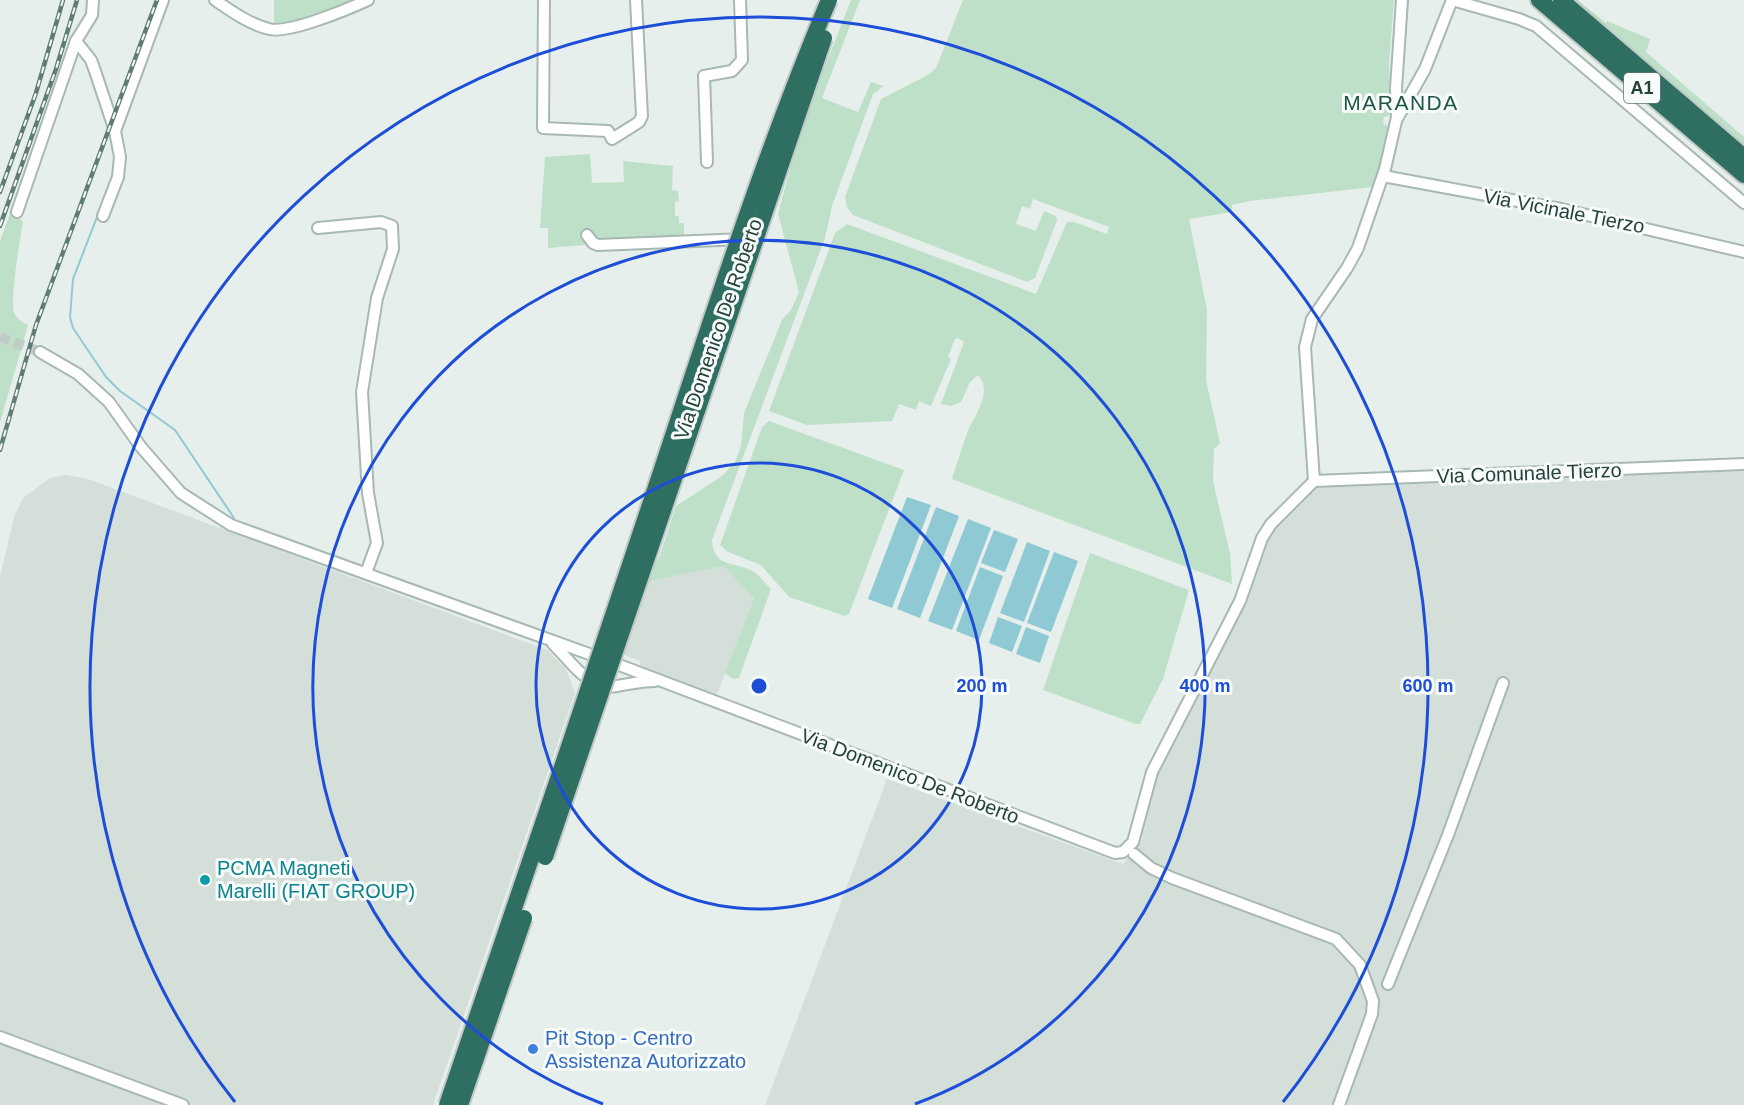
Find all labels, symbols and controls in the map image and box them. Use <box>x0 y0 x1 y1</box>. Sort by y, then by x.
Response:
road number: A1 <box>1624 73 1660 103</box>
district label: MARANDA <box>1343 91 1459 114</box>
street label: Via Vicinale Tierzo <box>1481 185 1647 237</box>
street label: Via Domenico De Roberto <box>670 216 766 442</box>
street label: Via Comunale Tierzo <box>1436 459 1622 487</box>
centre of rings <box>749 676 769 696</box>
text: 200 m <box>956 676 1008 696</box>
text: 400 m <box>1179 676 1231 696</box>
text: 600 m <box>1402 676 1454 696</box>
street label: Via Domenico De Roberto <box>798 724 1022 828</box>
place label: PCMA Magneti Marelli (FIAT GROUP) <box>217 857 415 902</box>
marker: PCMA Magneti Marelli (FIAT GROUP) <box>198 873 212 887</box>
place label: Pit Stop - Centro Assistenza Autorizzato <box>545 1027 746 1072</box>
marker: Pit Stop - Centro Assistenza Autorizzato <box>526 1042 540 1056</box>

